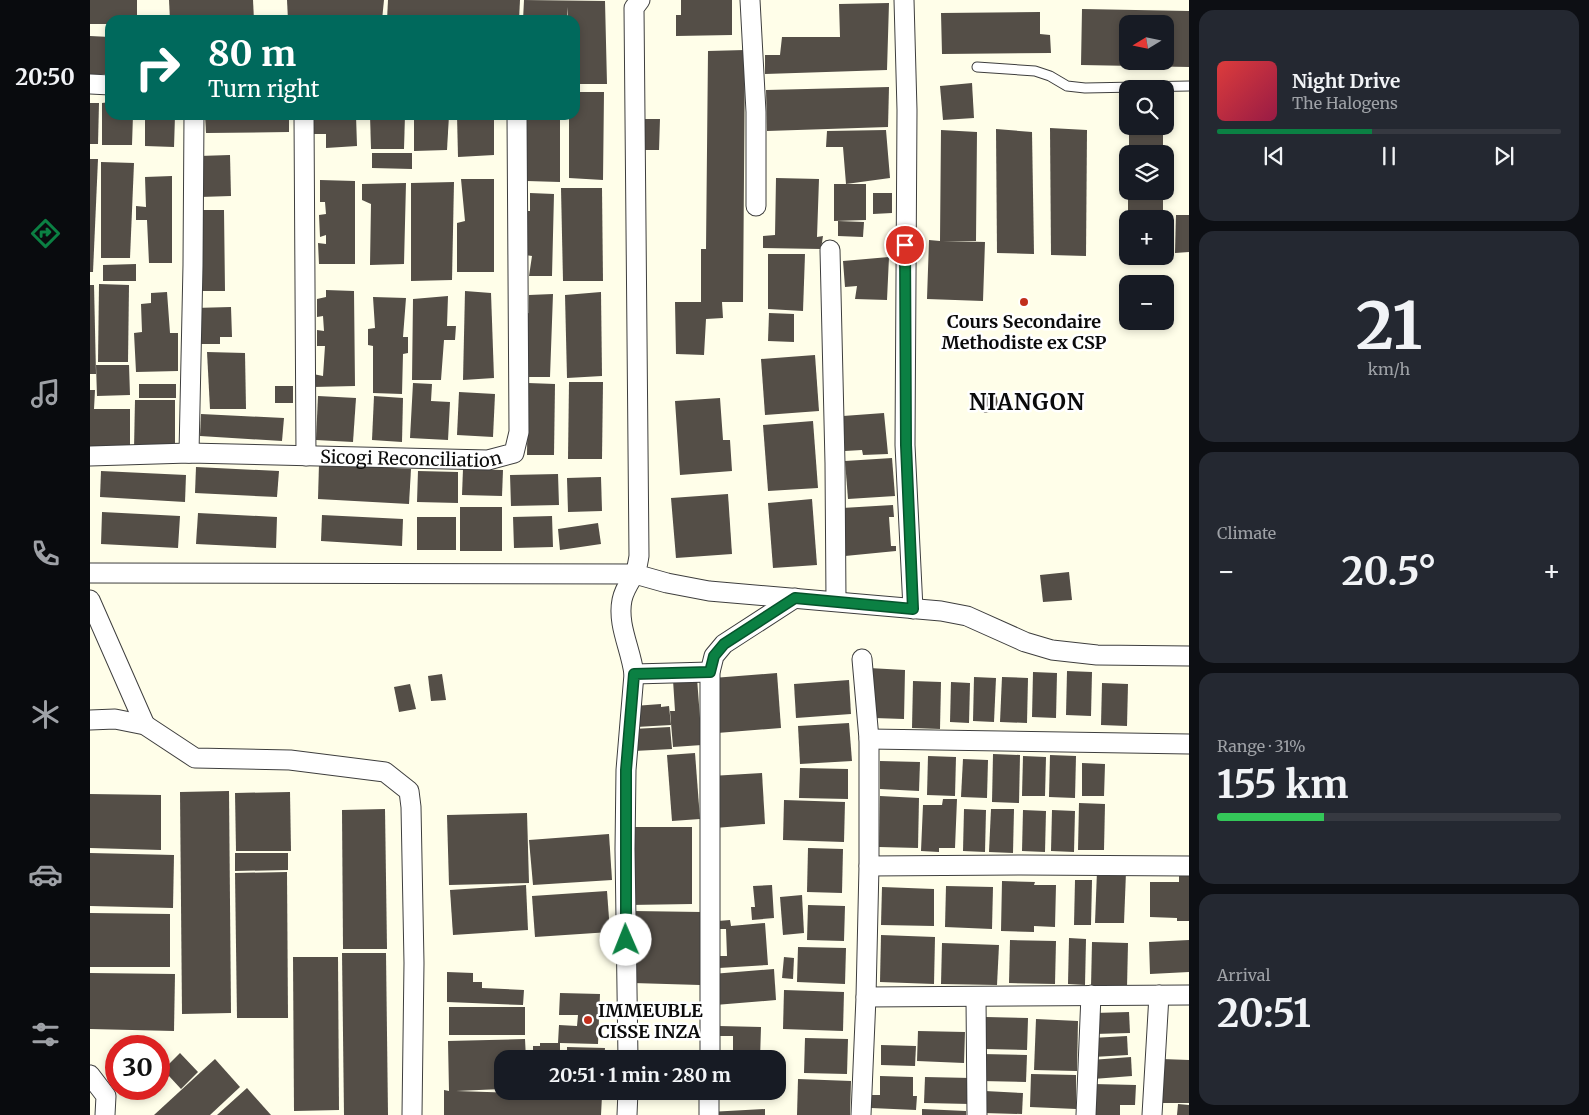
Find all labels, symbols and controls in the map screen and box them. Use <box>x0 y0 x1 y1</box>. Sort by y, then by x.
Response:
north arrow <box>1119 15 1174 70</box>
map controls <box>1119 15 1174 330</box>
text: 80 m <box>208 32 296 76</box>
icon: right <box>125 35 190 100</box>
text: 20:50 <box>15 63 75 91</box>
text: Night Drive <box>1292 69 1400 93</box>
text: Turn right <box>208 75 319 103</box>
button: search <box>1119 80 1174 135</box>
text: The Halogens <box>1292 93 1398 113</box>
icon: previous <box>1260 142 1288 170</box>
icon: pause <box>1375 142 1403 170</box>
icon: next <box>1490 142 1518 170</box>
button: layers <box>1119 145 1174 200</box>
button: + <box>1119 210 1174 265</box>
icon: directions <box>28 216 63 251</box>
pin <box>884 224 926 266</box>
icon: arrive <box>891 231 919 259</box>
button: − <box>1119 275 1174 330</box>
text: 21 <box>1356 285 1422 367</box>
marker: Cours Secondaire Methodiste ex CSP <box>1018 296 1030 308</box>
place label: Cours Secondaire Methodiste ex CSP <box>942 310 1107 354</box>
text: km/h <box>1368 359 1410 379</box>
icon: music <box>28 376 63 411</box>
district label: NIANGON <box>969 388 1085 416</box>
street label: Sicogi Reconciliation <box>320 445 504 472</box>
text: Climate <box>1217 523 1276 543</box>
icon: phone <box>28 536 63 571</box>
text: 20.5° <box>1342 548 1436 595</box>
text: − <box>1217 553 1236 589</box>
text: + <box>1542 553 1561 589</box>
icon: climate <box>28 697 63 732</box>
text: Range · 31% <box>1217 736 1306 756</box>
text: 155 km <box>1217 761 1348 808</box>
icon: car <box>28 857 63 892</box>
position arrow <box>599 913 651 965</box>
text: Arrival <box>1217 965 1270 985</box>
text: 20:51 <box>1217 990 1311 1037</box>
place label: IMMEUBLE CISSE INZA <box>598 999 703 1043</box>
marker: IMMEUBLE CISSE INZA <box>582 1014 594 1026</box>
icon: filters <box>28 1017 63 1052</box>
speed limit sign: 30 <box>105 1035 170 1100</box>
text: 20:51 · 1 min · 280 m <box>549 1063 731 1087</box>

